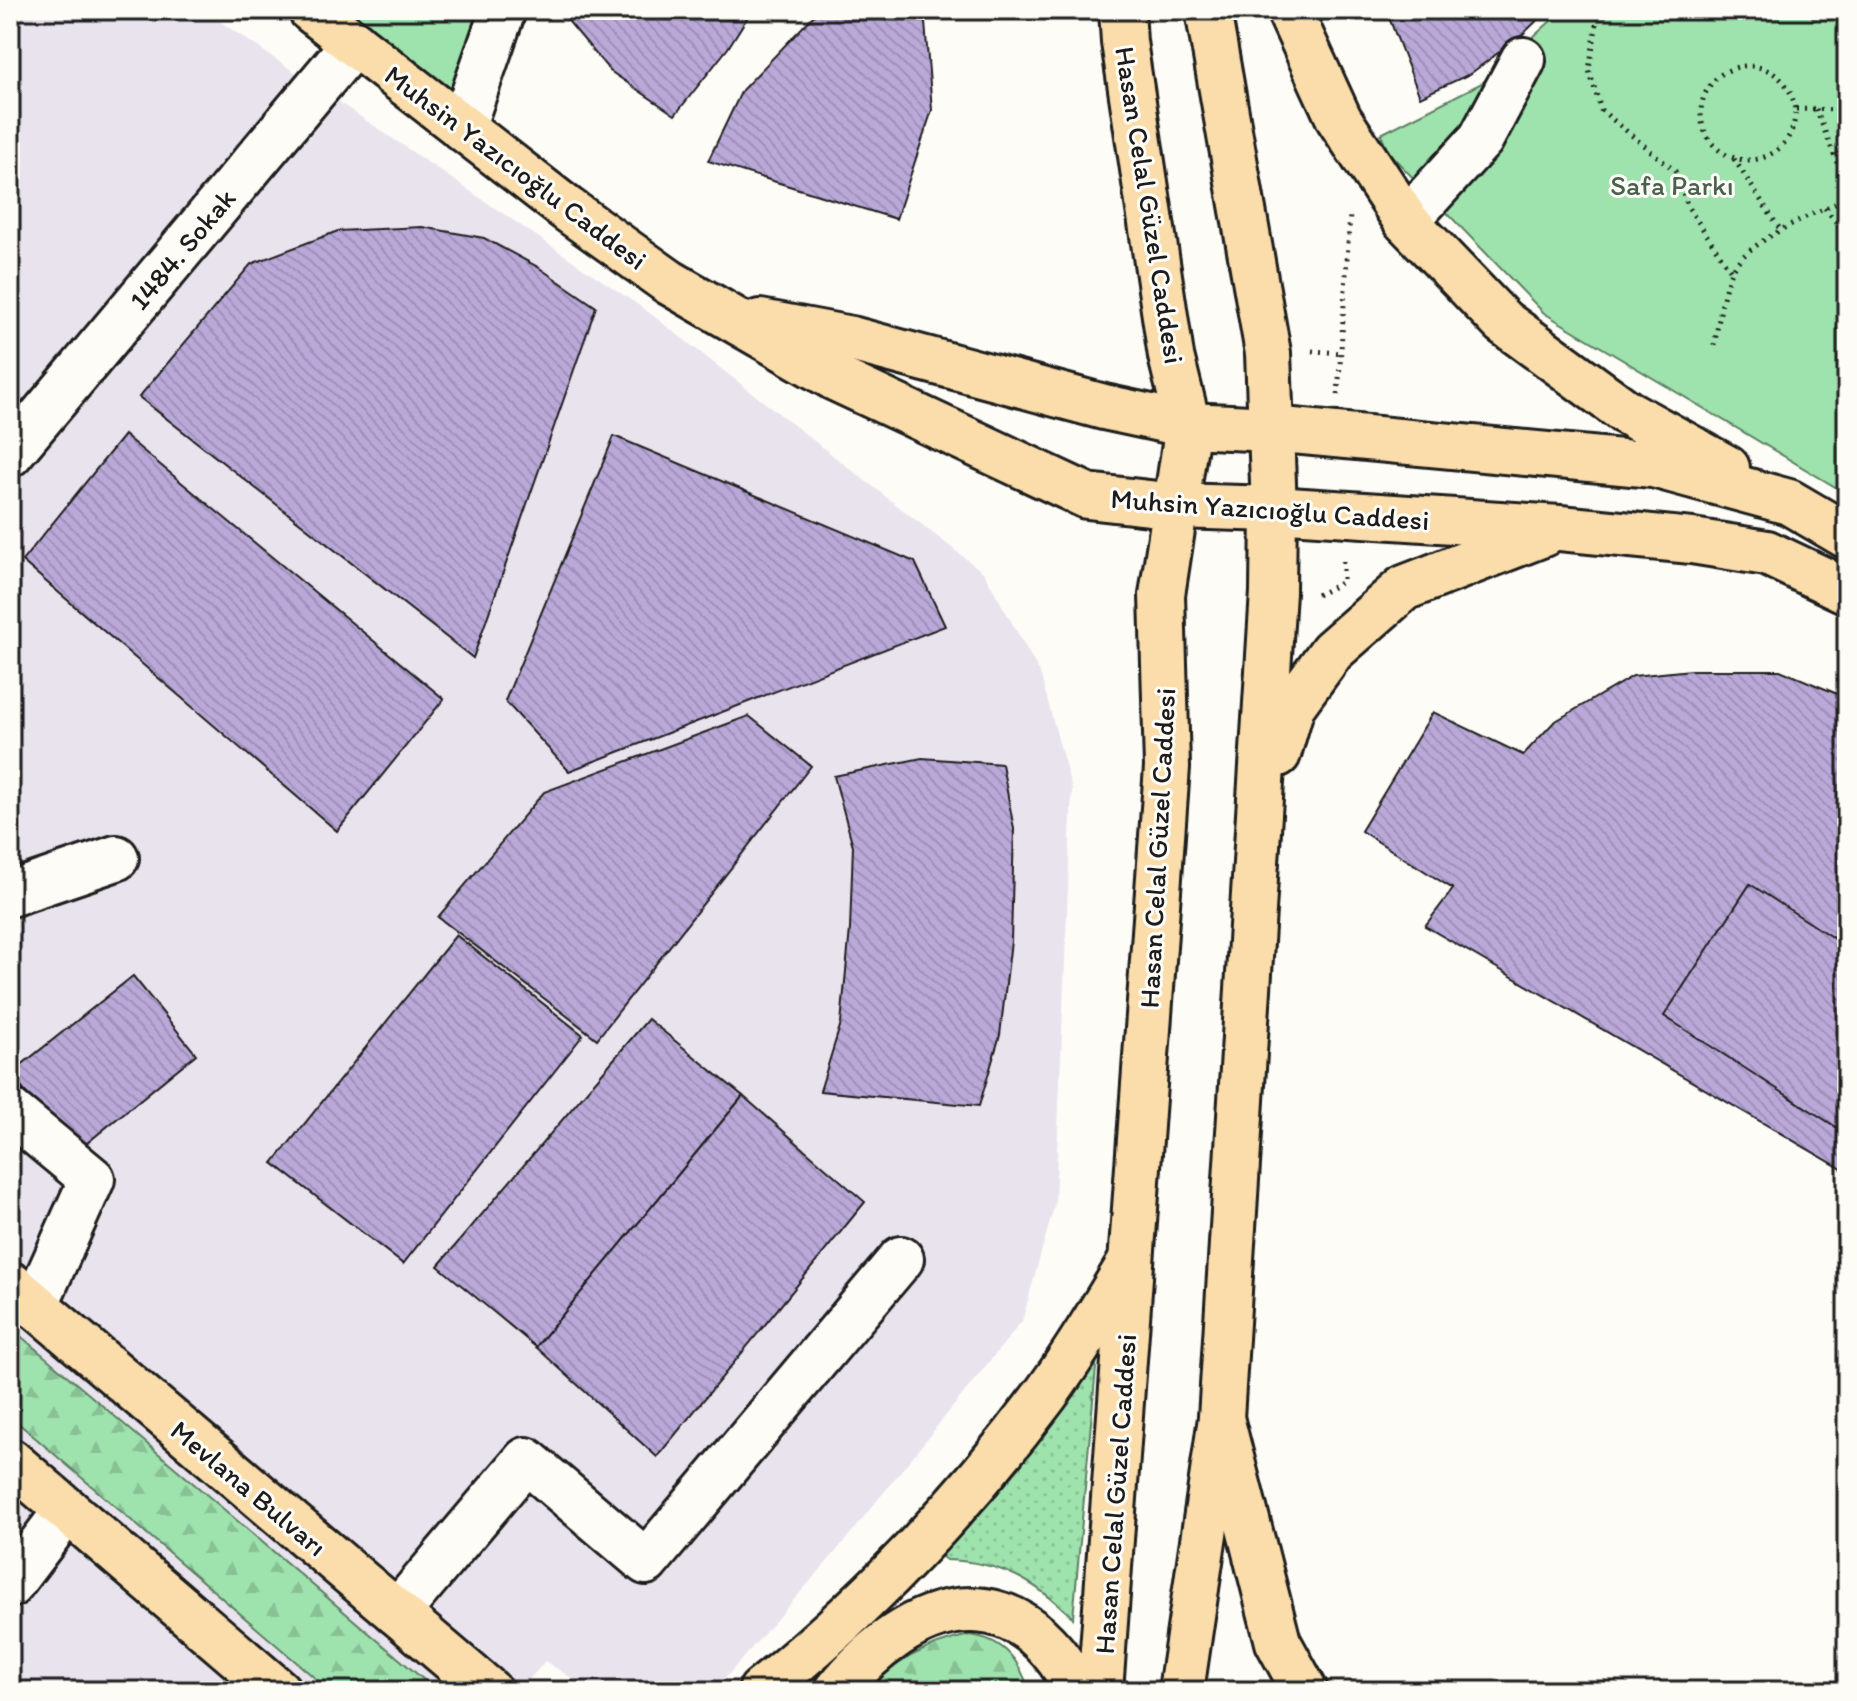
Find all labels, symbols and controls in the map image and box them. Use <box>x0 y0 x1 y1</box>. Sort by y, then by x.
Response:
street label: Hasan Celal Güzel Caddesi <box>1108 44 1192 366</box>
street label: Muhsin Yazıcıoğlu Caddesi <box>378 57 654 277</box>
park label: Safa Parkı <box>1610 168 1734 202</box>
street label: 1484. Sokak <box>121 181 243 317</box>
street label: Muhsin Yazıcıoğlu Caddesi <box>1110 481 1430 537</box>
street label: Hasan Celal Güzel Caddesi <box>1132 687 1182 1009</box>
street label: Hasan Celal Güzel Caddesi <box>1087 1333 1143 1655</box>
street label: Mevlana Bulvarı <box>164 1413 334 1563</box>

